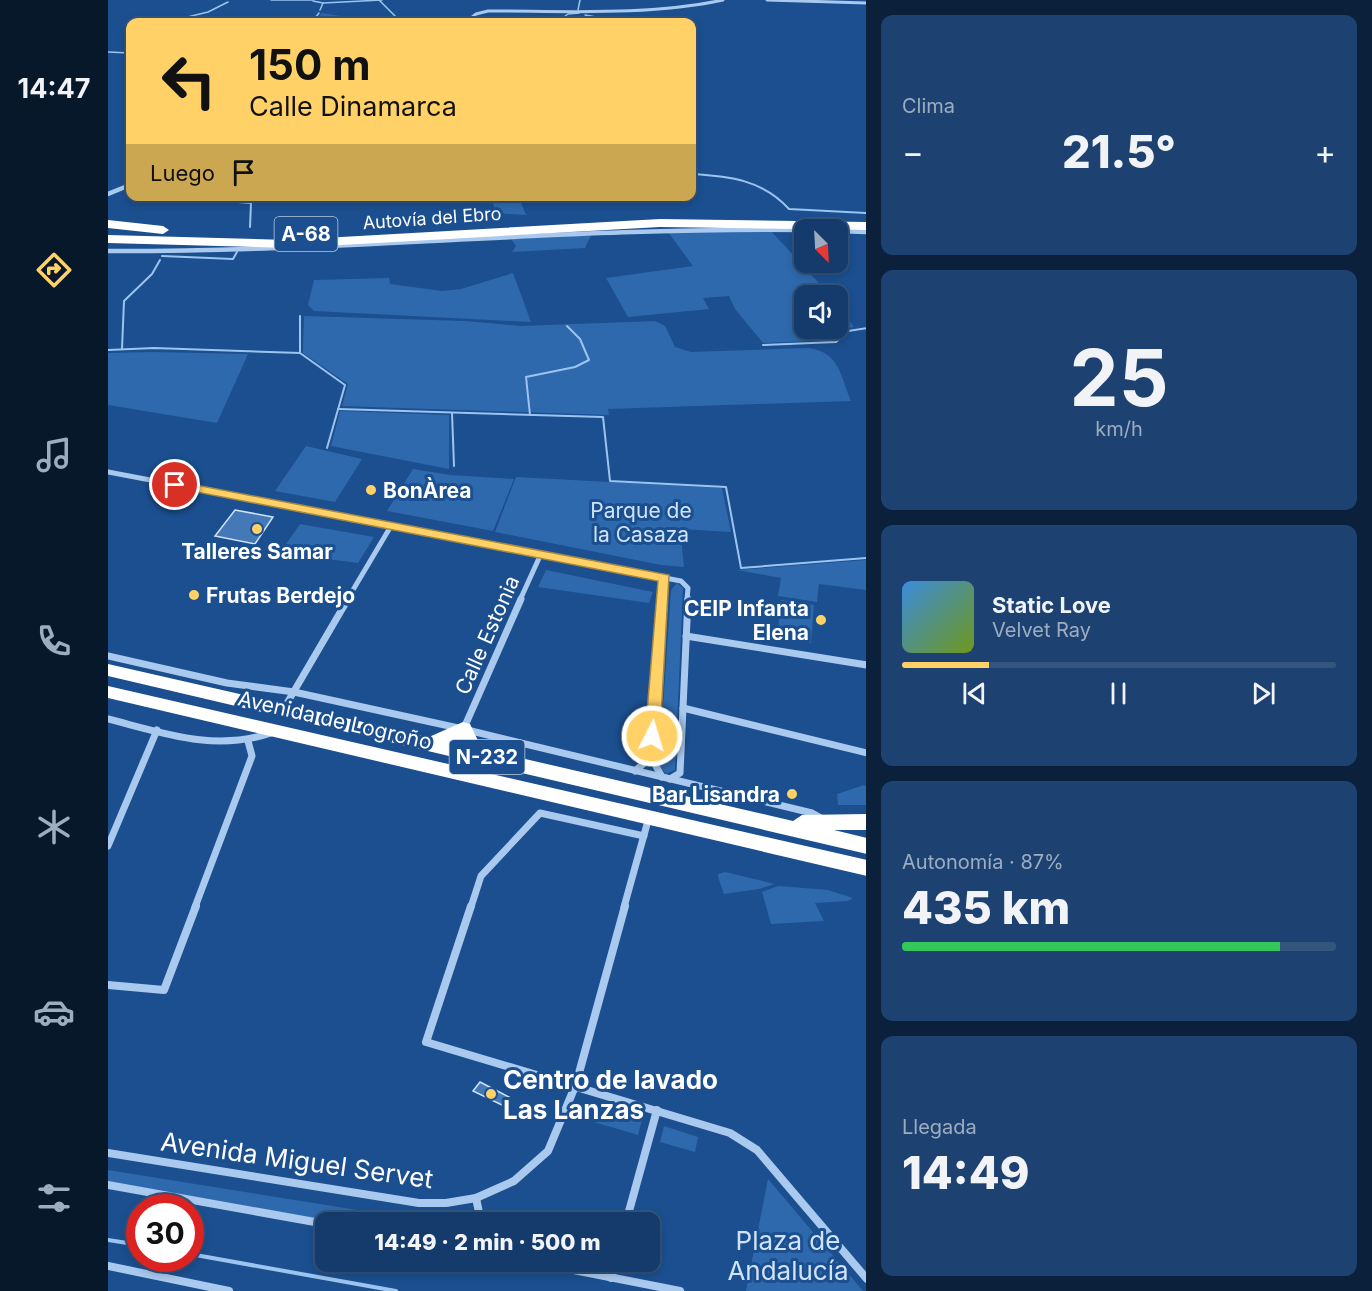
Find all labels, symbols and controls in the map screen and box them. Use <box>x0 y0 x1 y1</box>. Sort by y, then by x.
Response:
text: 150 m <box>249 39 371 90</box>
icon: left <box>150 42 228 120</box>
text: 14:47 <box>18 72 90 105</box>
text: Calle Dinamarca <box>249 90 457 123</box>
text: Clima <box>902 94 955 118</box>
text: 21.5° <box>1062 124 1176 179</box>
text: − <box>902 132 924 172</box>
text: + <box>1314 132 1336 172</box>
icon: arrive <box>227 156 260 189</box>
text: Luego <box>150 160 215 186</box>
street label: Autovía del Ebro <box>362 203 502 233</box>
road number: A-68 <box>274 217 338 251</box>
north arrow <box>794 219 848 273</box>
map controls <box>794 219 848 339</box>
icon: directions <box>33 249 75 291</box>
button: sound <box>794 285 848 339</box>
text: 25 <box>1070 330 1169 425</box>
text: km/h <box>1095 417 1143 441</box>
icon: music <box>33 434 75 476</box>
pin <box>149 459 200 510</box>
icon: arrive <box>158 468 191 501</box>
place label: BonÀrea <box>383 477 471 503</box>
marker: BonÀrea <box>364 483 378 497</box>
park label: Parque de la Casaza <box>590 498 692 547</box>
marker: Talleres Samar <box>250 522 264 536</box>
place label: Talleres Samar <box>181 539 333 564</box>
street label: Calle Estonia <box>450 572 524 698</box>
place label: Frutas Berdejo <box>206 583 355 608</box>
marker: Frutas Berdejo <box>187 588 201 602</box>
text: Static Love <box>992 592 1111 618</box>
place label: CEIP Infanta Elena <box>684 596 809 645</box>
marker: CEIP Infanta Elena <box>814 613 828 627</box>
text: Velvet Ray <box>992 618 1091 642</box>
icon: phone <box>33 620 75 662</box>
icon: previous <box>958 677 991 710</box>
icon: pause <box>1102 677 1135 710</box>
icon: next <box>1247 677 1280 710</box>
street label: Avenida de Logroño <box>236 686 434 754</box>
position arrow <box>620 704 684 768</box>
road number: N-232 <box>450 740 524 774</box>
place label: Bar Lisandra <box>652 782 780 807</box>
marker: Bar Lisandra <box>785 787 799 801</box>
icon: climate <box>33 806 75 848</box>
text: Autonomía · 87% <box>902 850 1064 874</box>
text: 435 km <box>902 880 1070 935</box>
icon: car <box>33 991 75 1033</box>
place label: Centro de lavado Las Lanzas <box>503 1064 718 1125</box>
marker: Centro de lavado Las Lanzas <box>484 1087 498 1101</box>
text: Llegada <box>902 1115 977 1139</box>
street label: Avenida Miguel Servet <box>159 1126 435 1194</box>
text: 14:49 <box>902 1145 1029 1200</box>
icon: filters <box>33 1177 75 1219</box>
speed limit sign: 30 <box>126 1194 204 1272</box>
park label: Plaza de Andalucía <box>727 1225 849 1286</box>
text: 14:49 · 2 min · 500 m <box>374 1229 601 1255</box>

